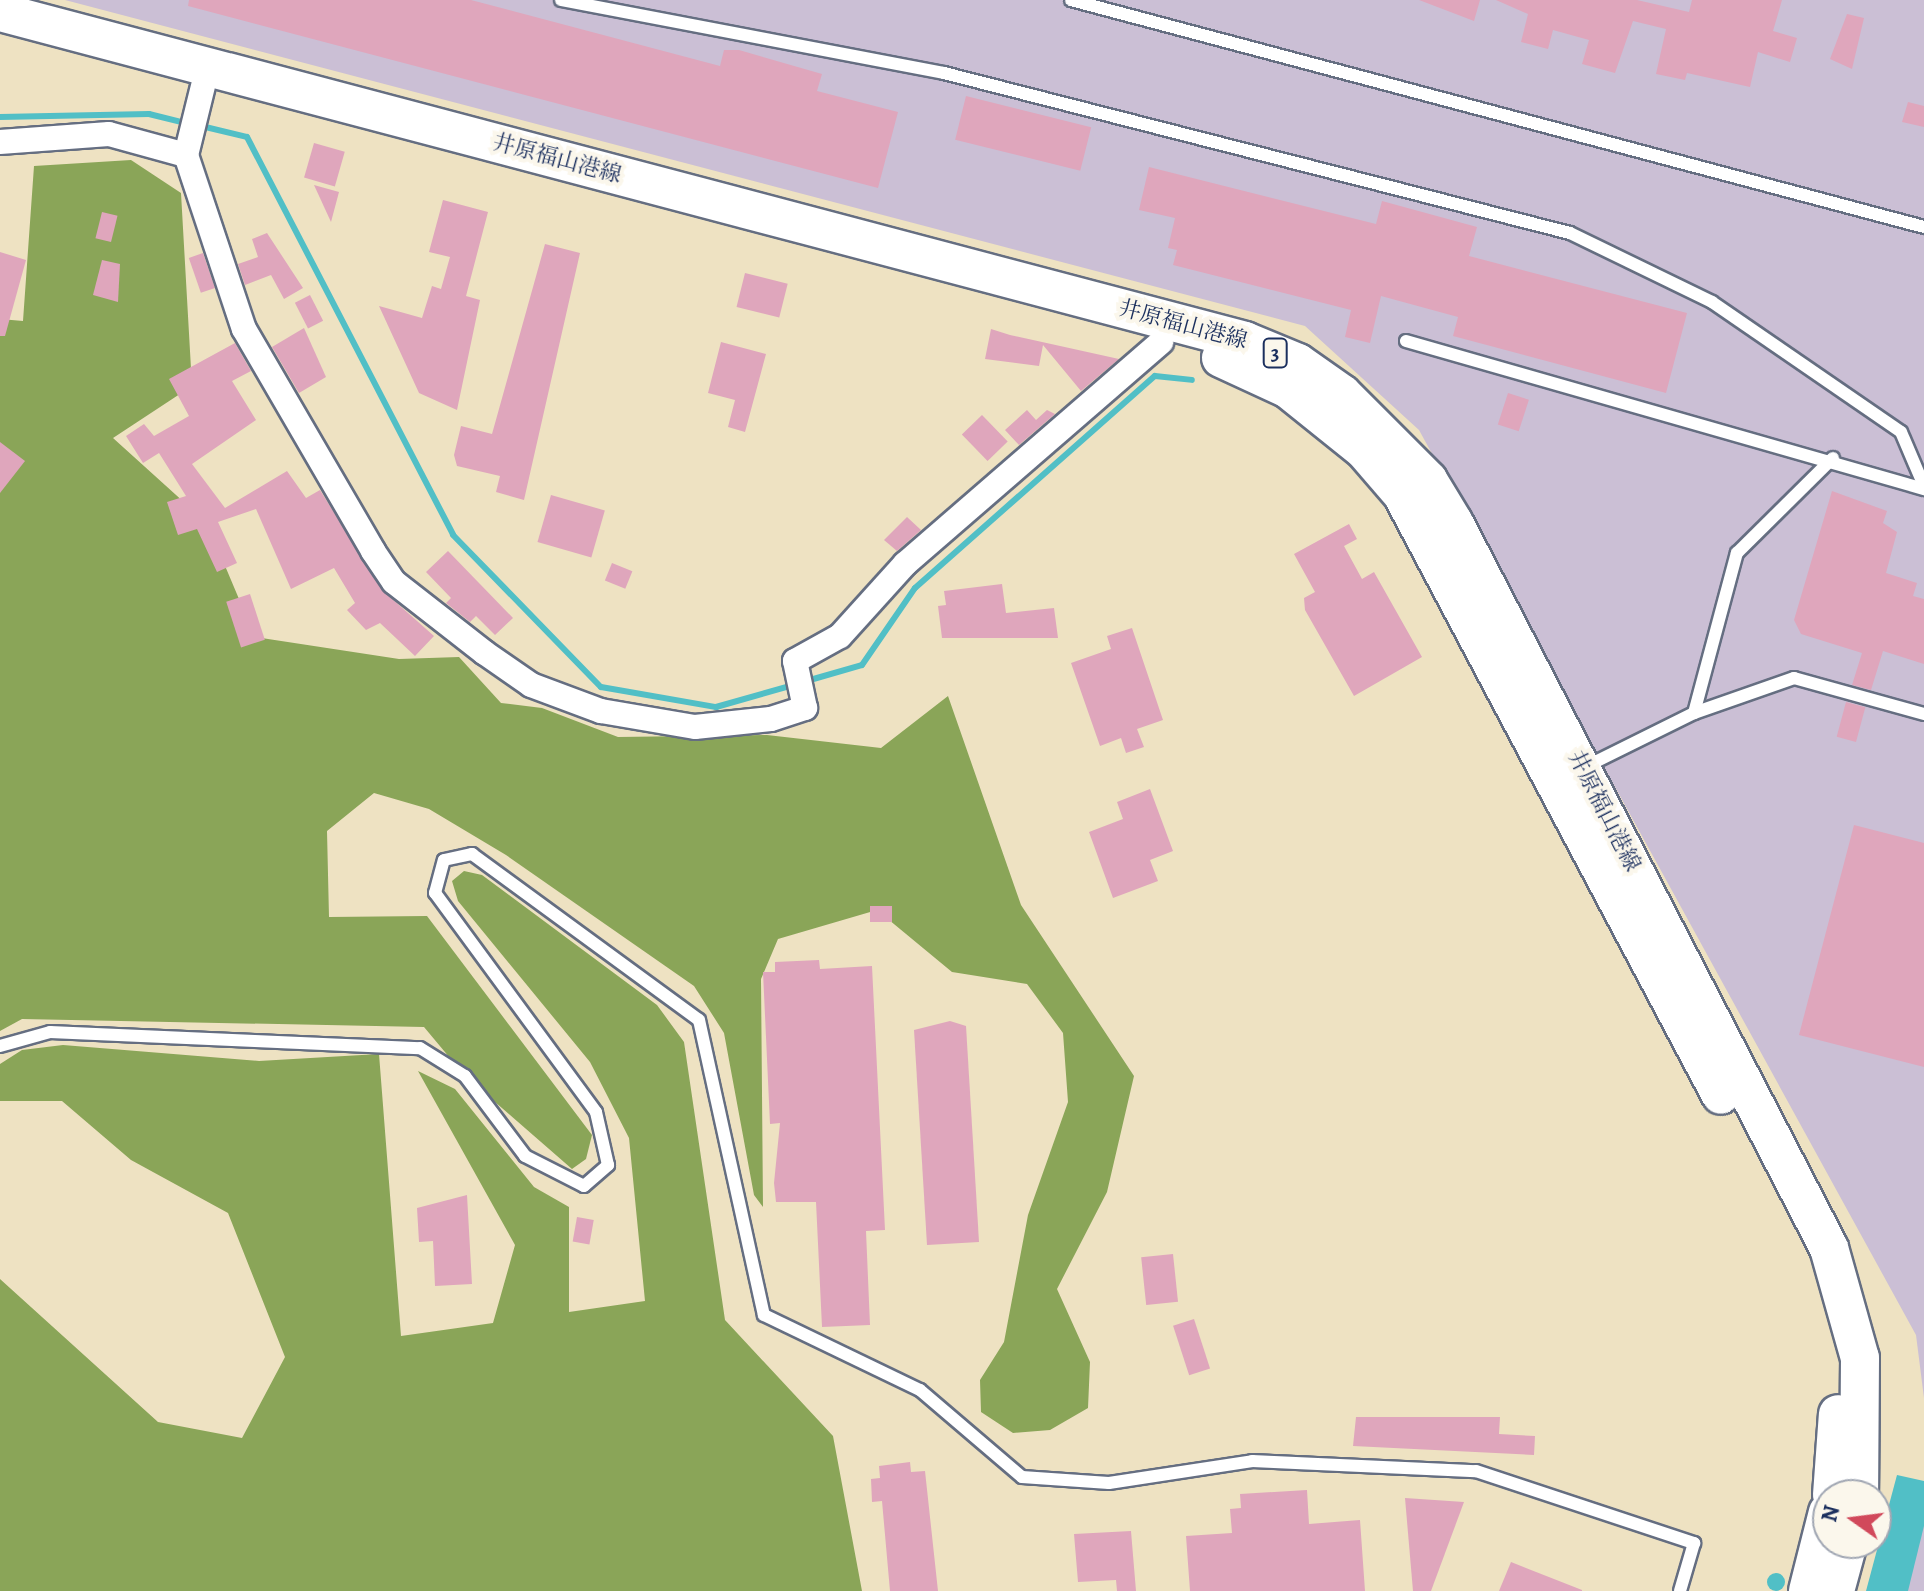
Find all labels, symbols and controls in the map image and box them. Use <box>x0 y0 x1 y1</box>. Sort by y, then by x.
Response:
street label: 井原福山港線 <box>490 129 624 189</box>
street label: 井原福山港線 <box>1116 295 1250 355</box>
road number: 3 <box>1261 337 1289 369</box>
street label: 井原福山港線 <box>1562 746 1646 876</box>
north arrow <box>1812 1479 1892 1559</box>
text: N <box>1814 1502 1847 1525</box>

